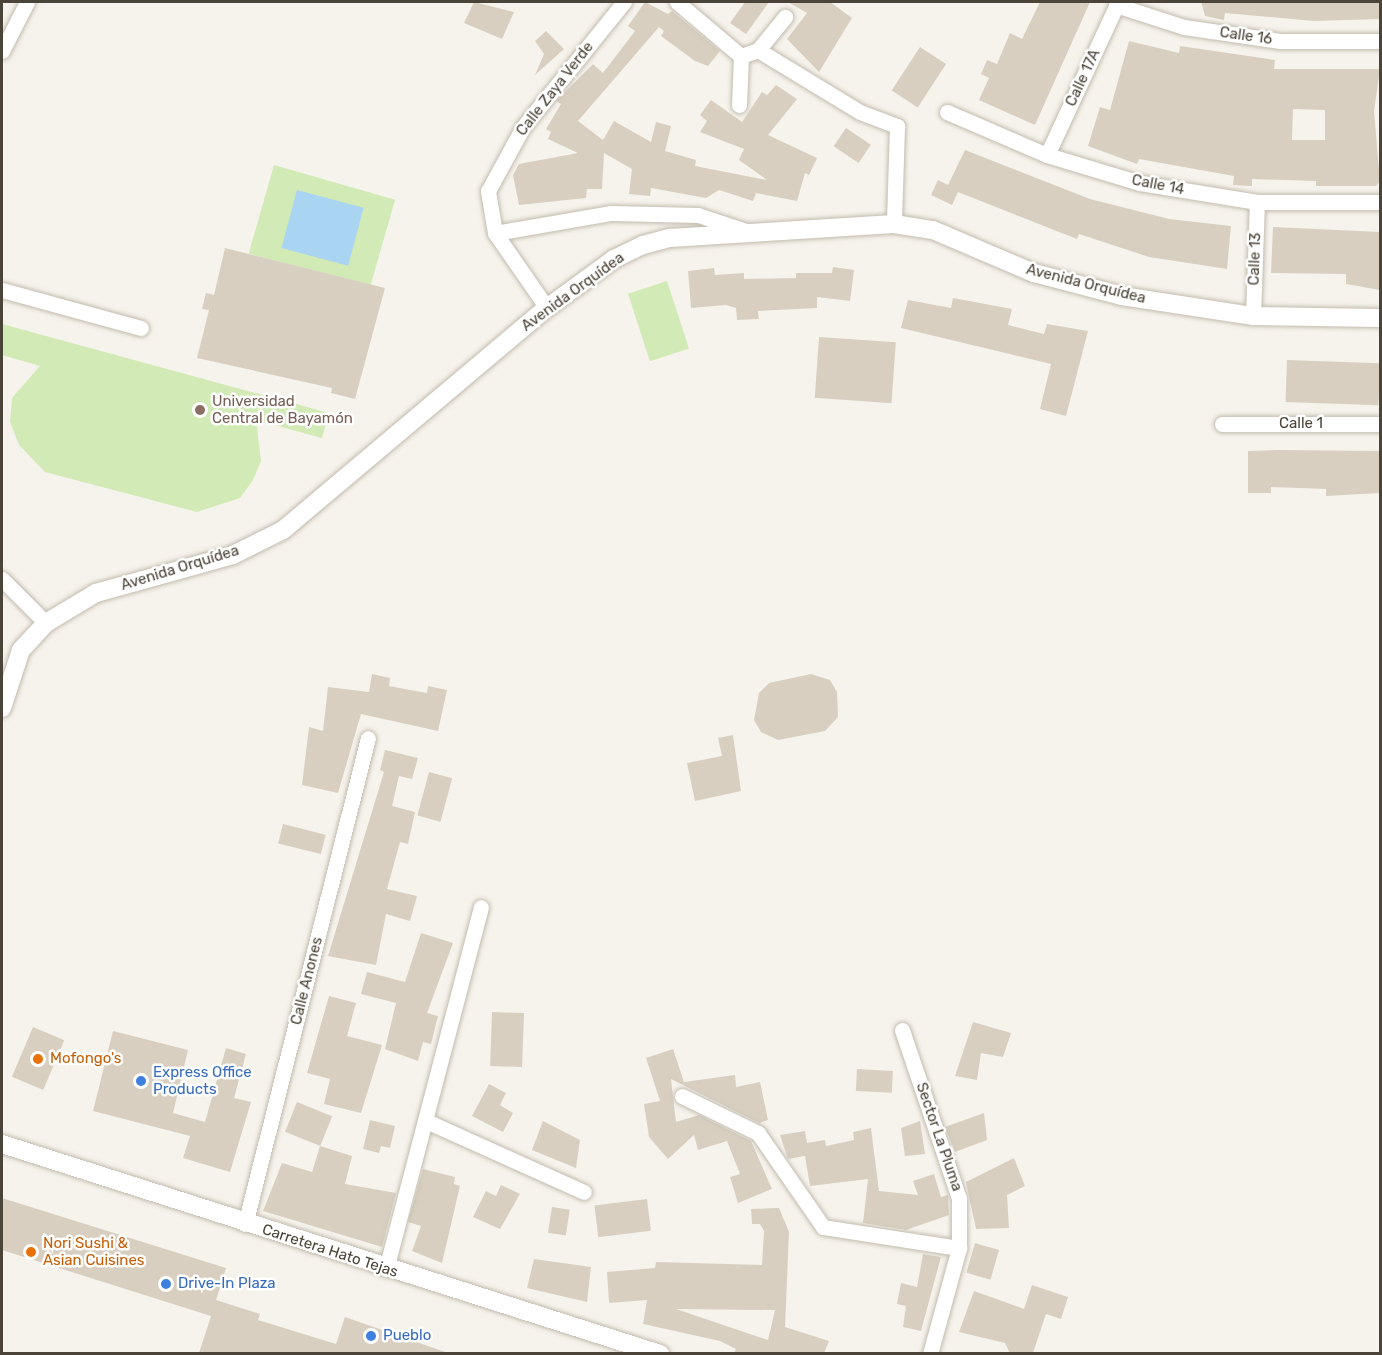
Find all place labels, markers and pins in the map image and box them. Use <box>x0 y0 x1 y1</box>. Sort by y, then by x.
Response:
place label: Universidad Central de Bayamón <box>212 392 353 427</box>
marker: Universidad Central de Bayamón <box>193 403 207 417</box>
place label: Mofongo's <box>50 1050 121 1068</box>
marker: Mofongo's <box>31 1052 45 1066</box>
place label: Express Office Products <box>153 1063 252 1098</box>
marker: Express Office Products <box>134 1074 148 1088</box>
place label: Nori Sushi & Asian Cuisines <box>43 1234 144 1269</box>
marker: Nori Sushi & Asian Cuisines <box>24 1245 38 1259</box>
place label: Drive-In Plaza <box>178 1275 276 1293</box>
marker: Drive-In Plaza <box>159 1277 173 1291</box>
place label: Pueblo <box>383 1327 431 1345</box>
marker: Pueblo <box>364 1329 378 1343</box>

